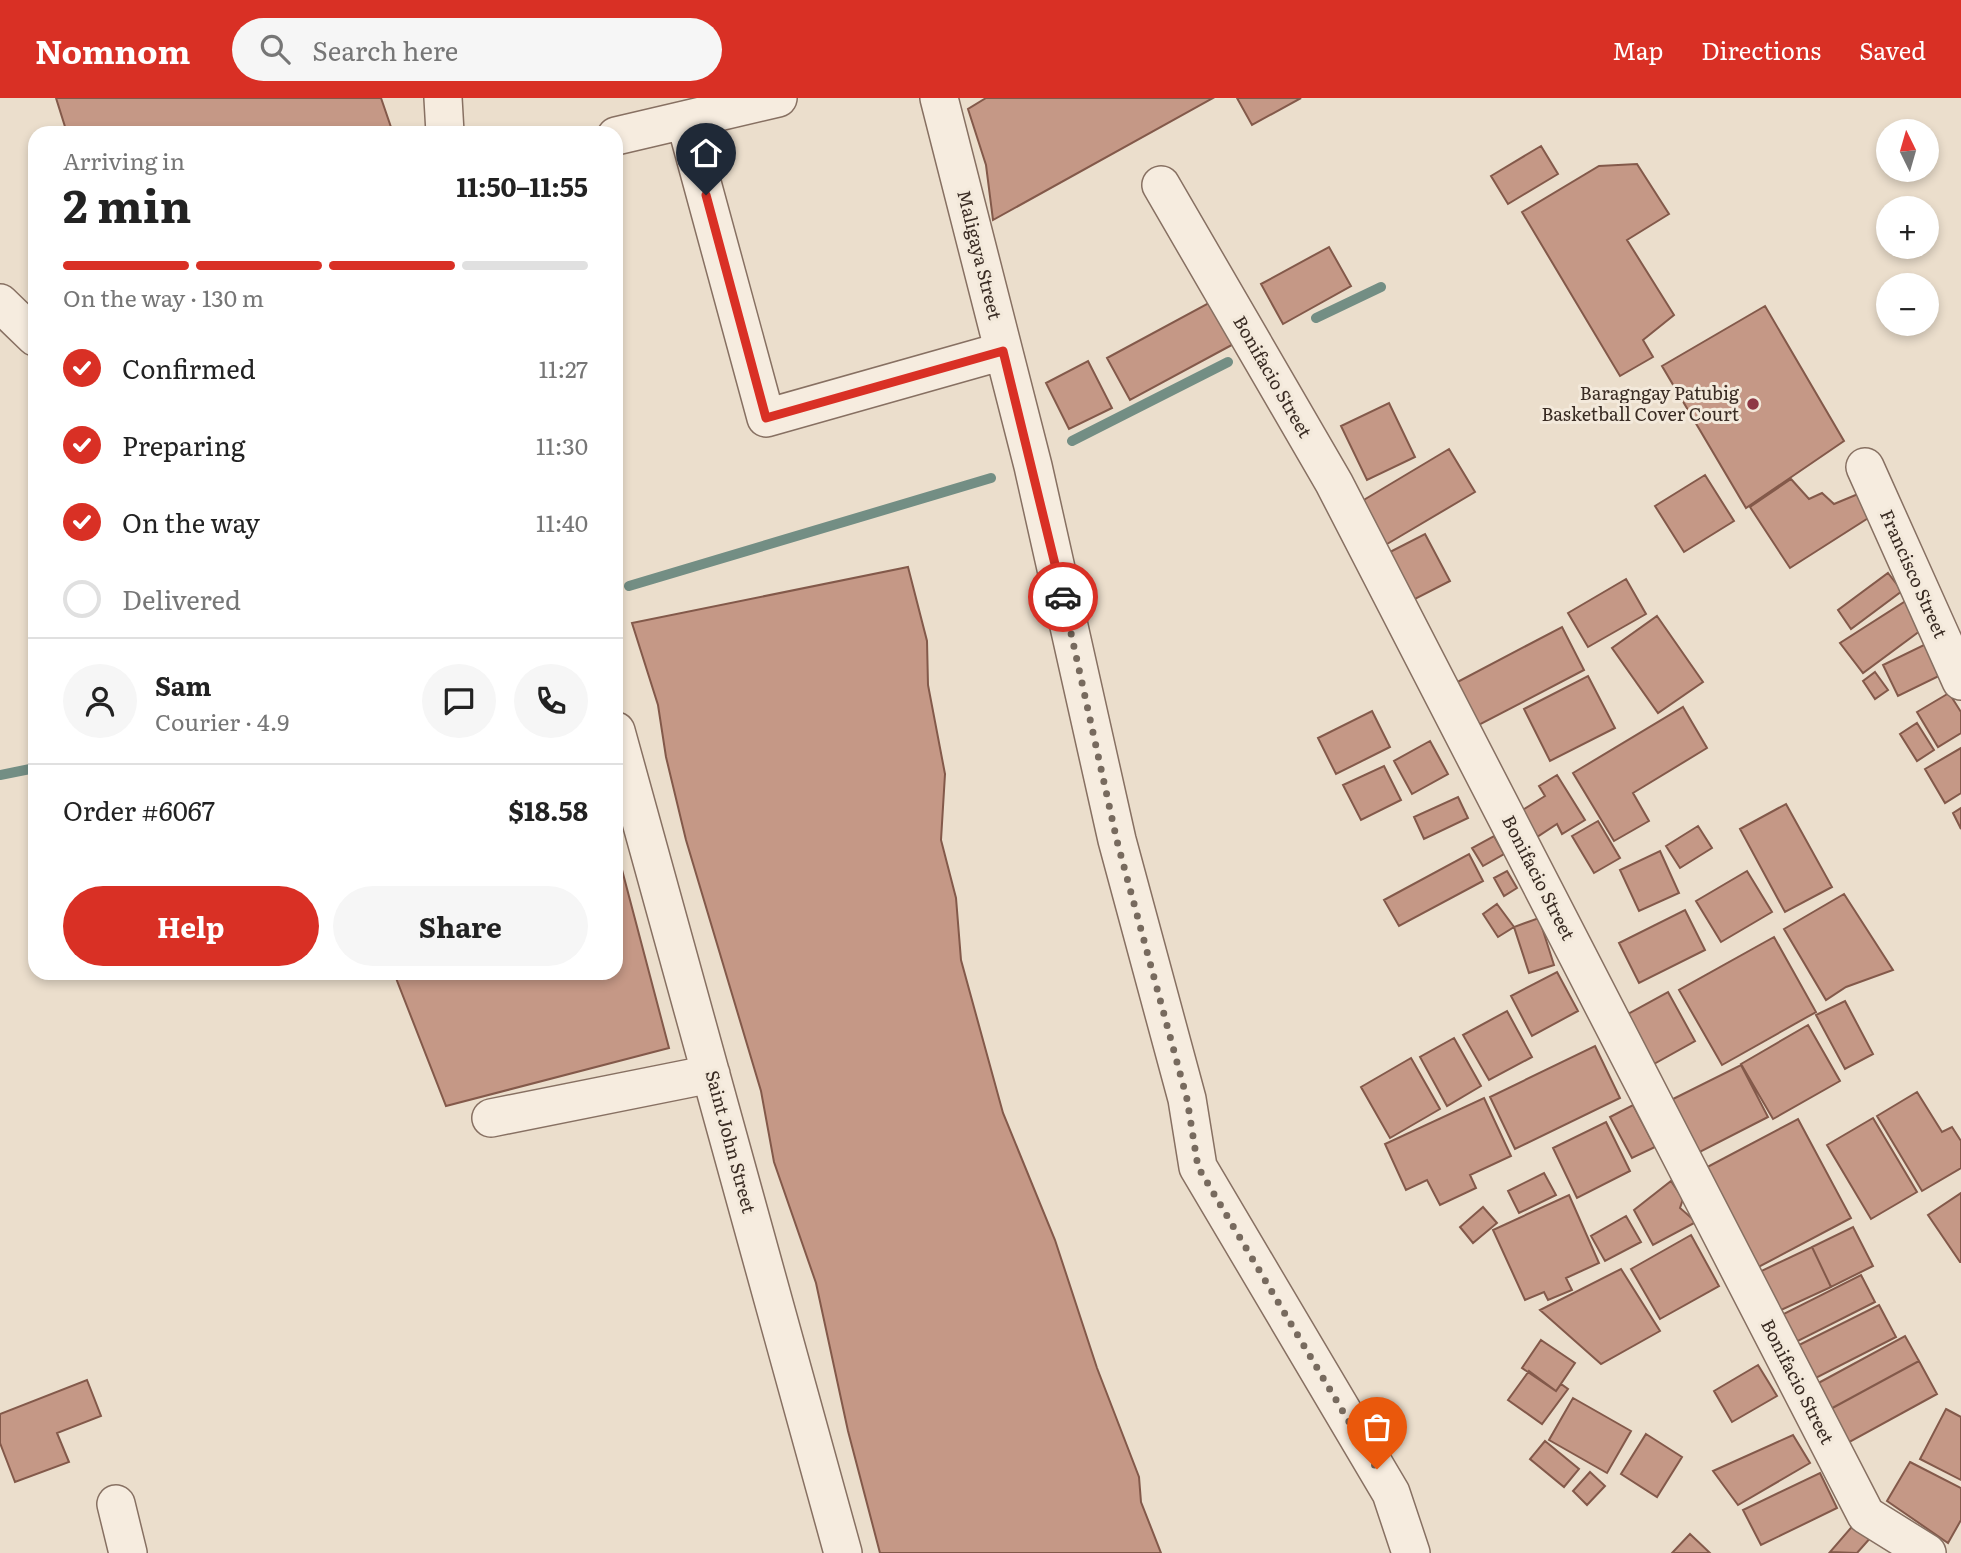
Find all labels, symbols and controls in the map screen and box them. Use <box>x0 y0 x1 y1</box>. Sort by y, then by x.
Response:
search box <box>232 18 722 81</box>
text: Nomnom <box>35 25 190 74</box>
icon: search <box>256 30 294 68</box>
text: Search here <box>312 30 458 69</box>
text: Map <box>1612 32 1663 67</box>
text: Directions <box>1701 32 1821 67</box>
text: Saved <box>1859 32 1926 67</box>
north arrow <box>1876 119 1939 182</box>
map controls <box>1876 119 1939 336</box>
pin <box>676 123 736 195</box>
icon: home <box>687 134 725 172</box>
text: Arriving in <box>63 143 185 177</box>
text: 11:50–11:55 <box>456 166 588 205</box>
text: 2 min <box>63 169 192 237</box>
street label: Maligaya Street <box>951 187 1010 323</box>
button: + <box>1876 196 1939 259</box>
button: − <box>1876 273 1939 336</box>
text: On the way · 130 m <box>63 280 264 314</box>
street label: Bonifacio Street <box>1227 310 1320 443</box>
text: Confirmed <box>122 348 256 387</box>
icon: check <box>63 349 101 387</box>
text: 11:27 <box>539 351 588 385</box>
place label: Baragngay Patubig Basketball Cover Court <box>1541 379 1740 427</box>
marker: Baragngay Patubig Basketball Cover Court <box>1745 396 1761 412</box>
text: Preparing <box>122 425 245 464</box>
icon: check <box>63 426 101 464</box>
text: 11:30 <box>536 428 588 462</box>
text: On the way <box>122 502 260 541</box>
icon: check <box>63 503 101 541</box>
text: 11:40 <box>536 505 588 539</box>
street label: Francisco Street <box>1874 505 1955 643</box>
courier <box>1028 562 1098 632</box>
icon: car <box>1044 578 1082 616</box>
text: Delivered <box>122 579 241 618</box>
button: person <box>63 664 137 738</box>
button: chat <box>422 664 496 738</box>
button: phone <box>514 664 588 738</box>
text: Sam <box>155 665 211 704</box>
text: Courier · 4.9 <box>155 704 289 738</box>
text: Order #6067 <box>63 790 215 829</box>
text: $18.58 <box>508 790 588 829</box>
street label: Bonifacio Street <box>1496 810 1583 945</box>
button: Help <box>63 886 319 966</box>
button: Share <box>333 886 588 966</box>
street label: Saint John Street <box>699 1067 764 1217</box>
street label: Bonifacio Street <box>1755 1314 1842 1449</box>
pin <box>1347 1397 1407 1469</box>
icon: bag <box>1358 1408 1396 1446</box>

